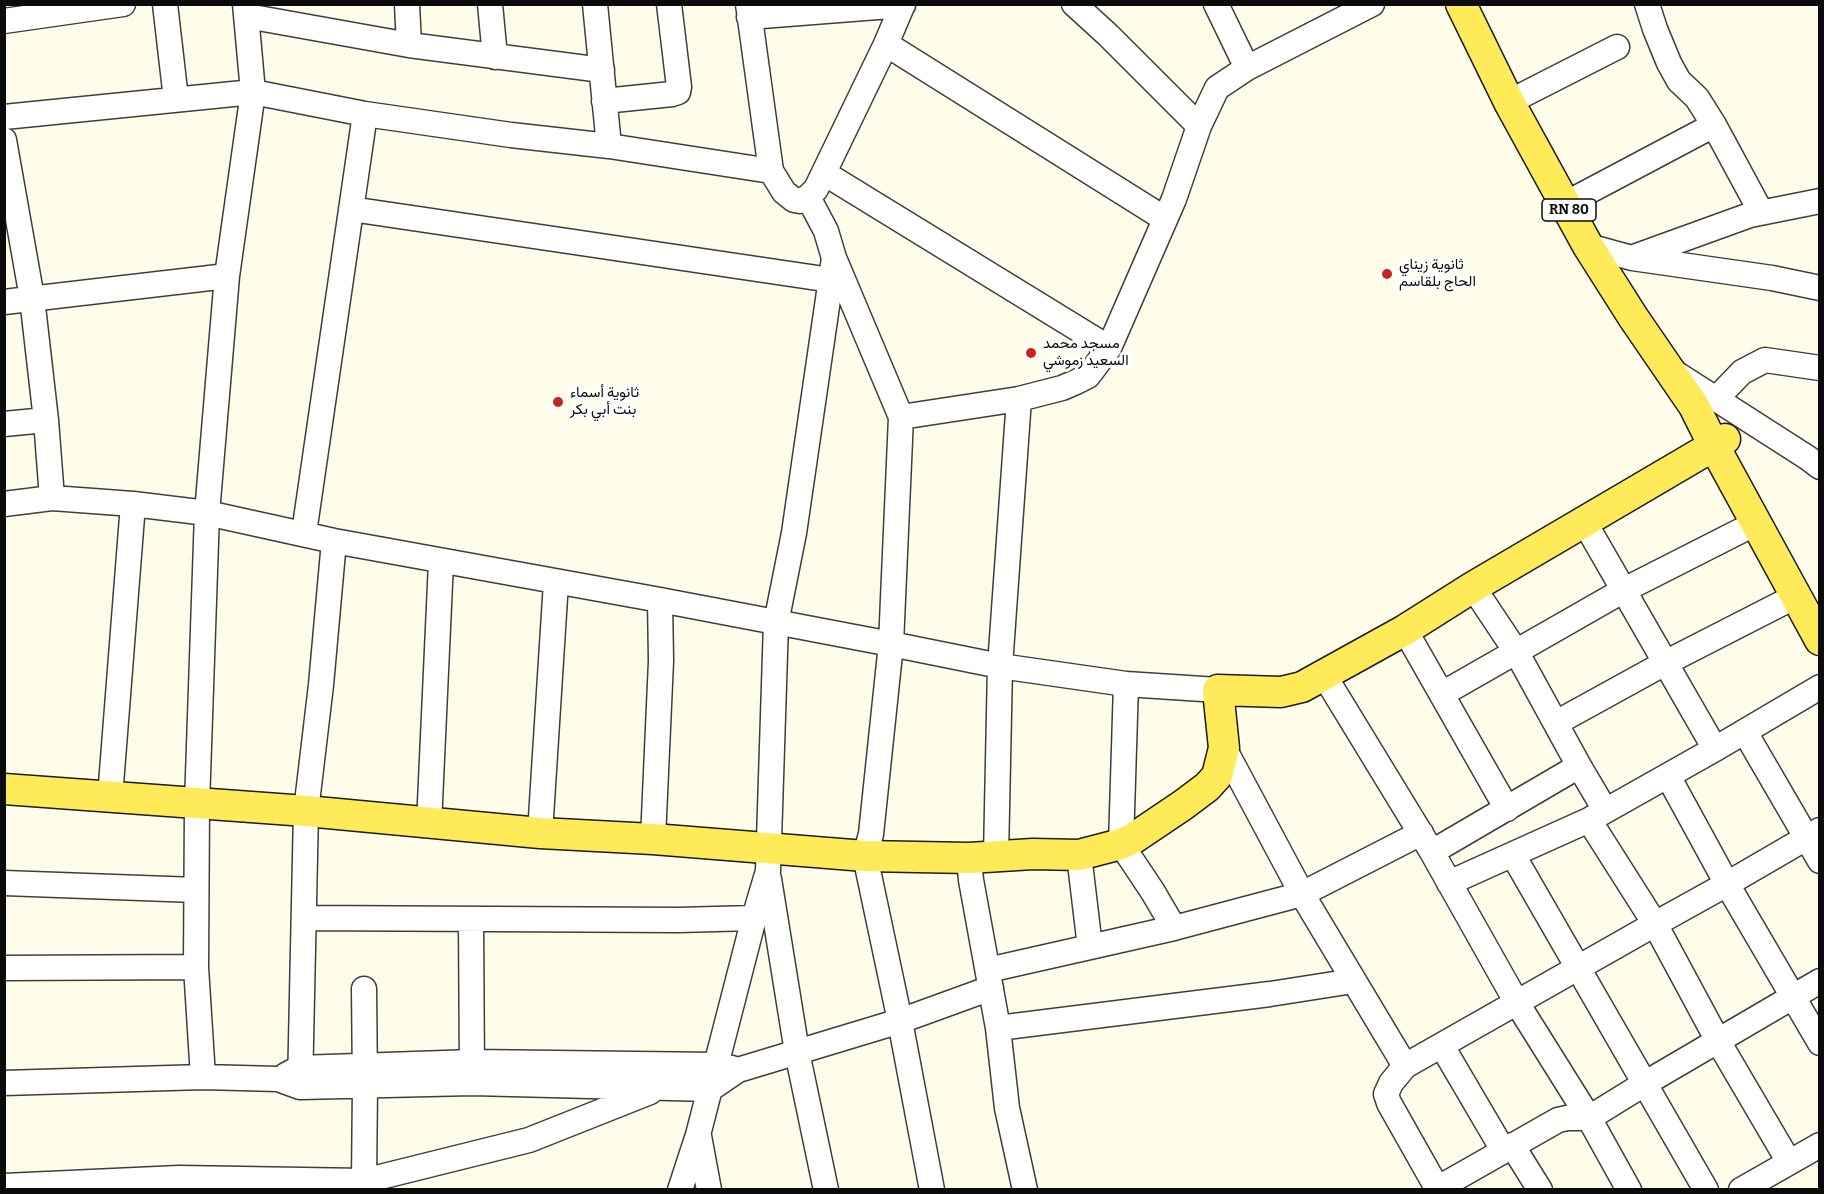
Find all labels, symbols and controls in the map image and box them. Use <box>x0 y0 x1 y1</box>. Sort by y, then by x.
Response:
road number: RN 80 <box>1542 199 1596 221</box>
place label: ثانوية زيناي الحاج بلقاسم <box>1399 256 1476 291</box>
marker: ثانوية زيناي الحاج بلقاسم <box>1380 267 1394 281</box>
place label: مسجد محمد السعيد زموشي <box>1043 335 1129 370</box>
marker: مسجد محمد السعيد زموشي <box>1024 346 1038 360</box>
place label: ثانوية أسماء بنت أبي بكر <box>570 384 639 419</box>
marker: ثانوية أسماء بنت أبي بكر <box>551 395 565 409</box>

